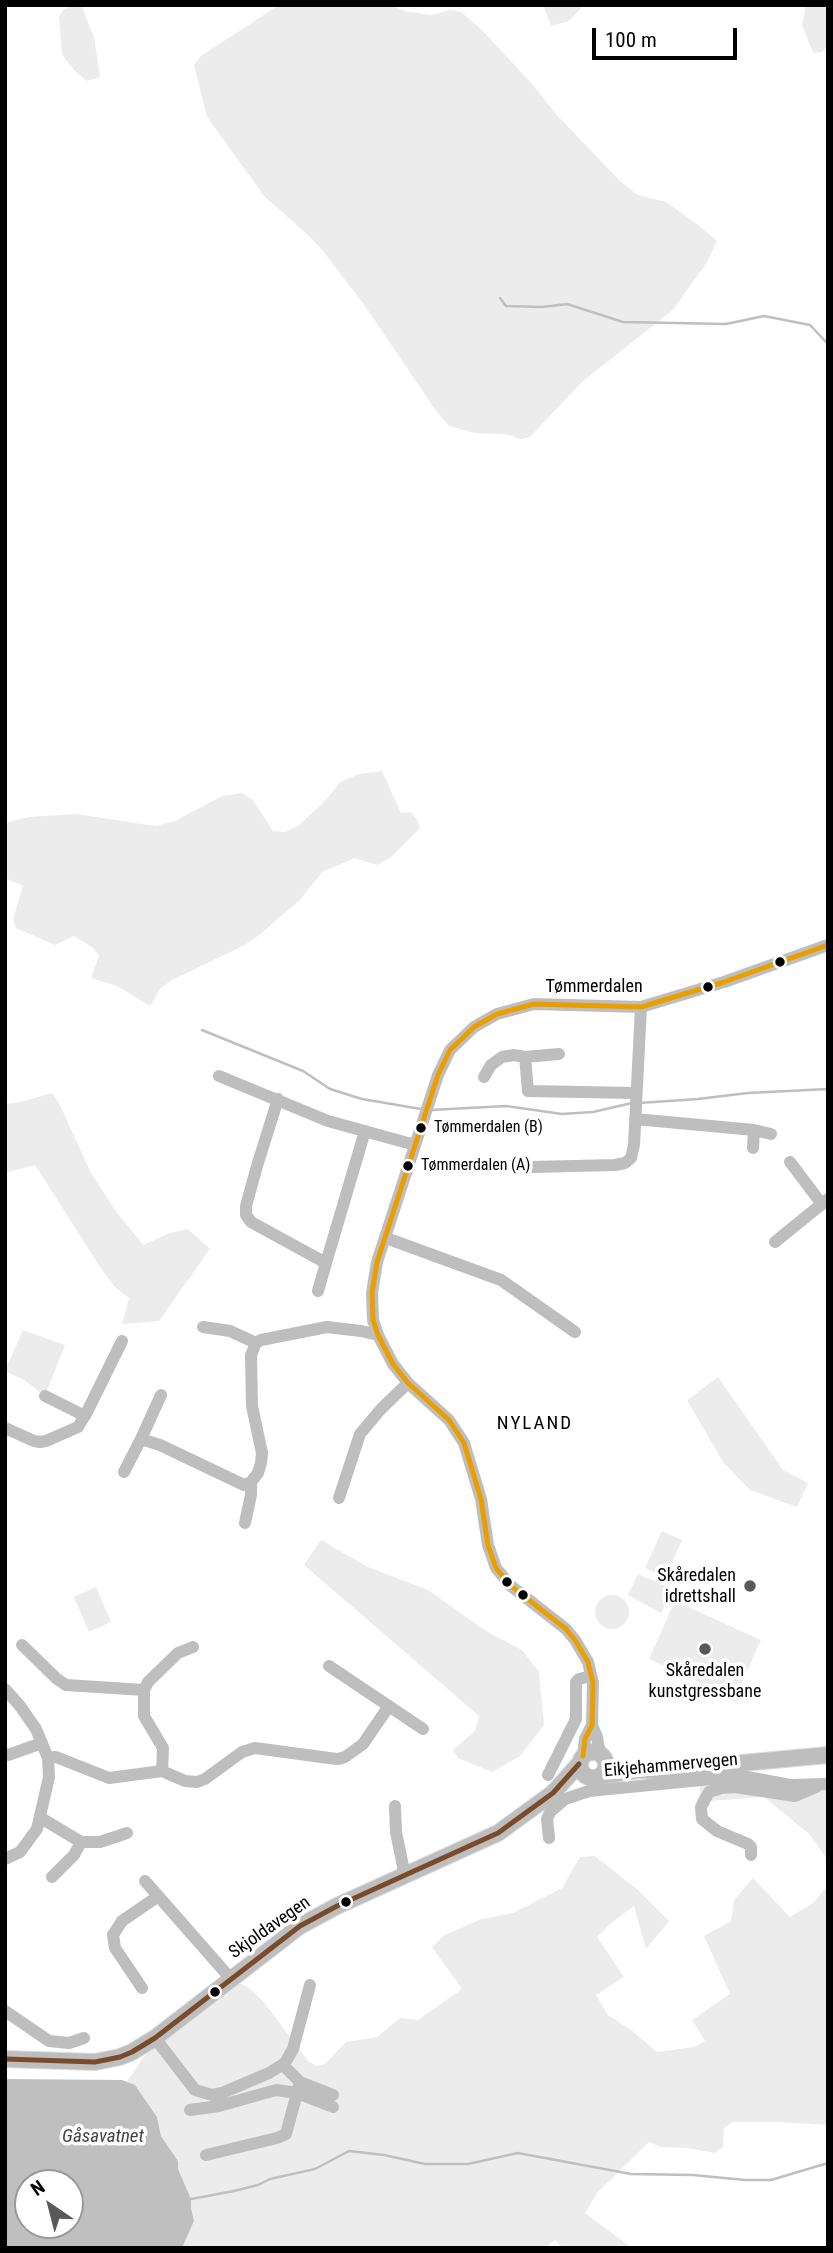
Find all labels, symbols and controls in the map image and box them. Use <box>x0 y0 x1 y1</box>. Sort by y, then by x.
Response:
scale bar <box>595 14 740 58</box>
text: 100 m <box>605 28 657 52</box>
unlabelled marker <box>773 955 787 969</box>
street label: Tømmerdalen <box>545 976 643 998</box>
unlabelled marker <box>701 980 715 994</box>
place label: Tømmerdalen (B) <box>434 1118 543 1138</box>
marker: Tømmerdalen (B) <box>414 1121 428 1135</box>
place label: Tømmerdalen (A) <box>421 1156 530 1176</box>
marker: Tømmerdalen (A) <box>401 1159 415 1173</box>
district label: NYLAND <box>498 1413 572 1435</box>
place label: Skåredalen idrettshall <box>657 1565 736 1608</box>
unlabelled marker <box>500 1575 514 1589</box>
marker: Skåredalen idrettshall <box>742 1578 758 1594</box>
unlabelled marker <box>516 1588 530 1602</box>
marker: Skåredalen kunstgressbane <box>697 1641 713 1657</box>
place label: Skåredalen kunstgressbane <box>649 1660 761 1702</box>
street label: Eikjehammervegen <box>603 1749 739 1783</box>
street label: Skjoldavegen <box>225 1892 315 1964</box>
unlabelled marker <box>339 1895 353 1909</box>
unlabelled marker <box>208 1985 222 1999</box>
water label: Gåsavatnet <box>62 2126 144 2148</box>
north arrow <box>14 2169 84 2239</box>
text: N <box>26 2175 49 2201</box>

